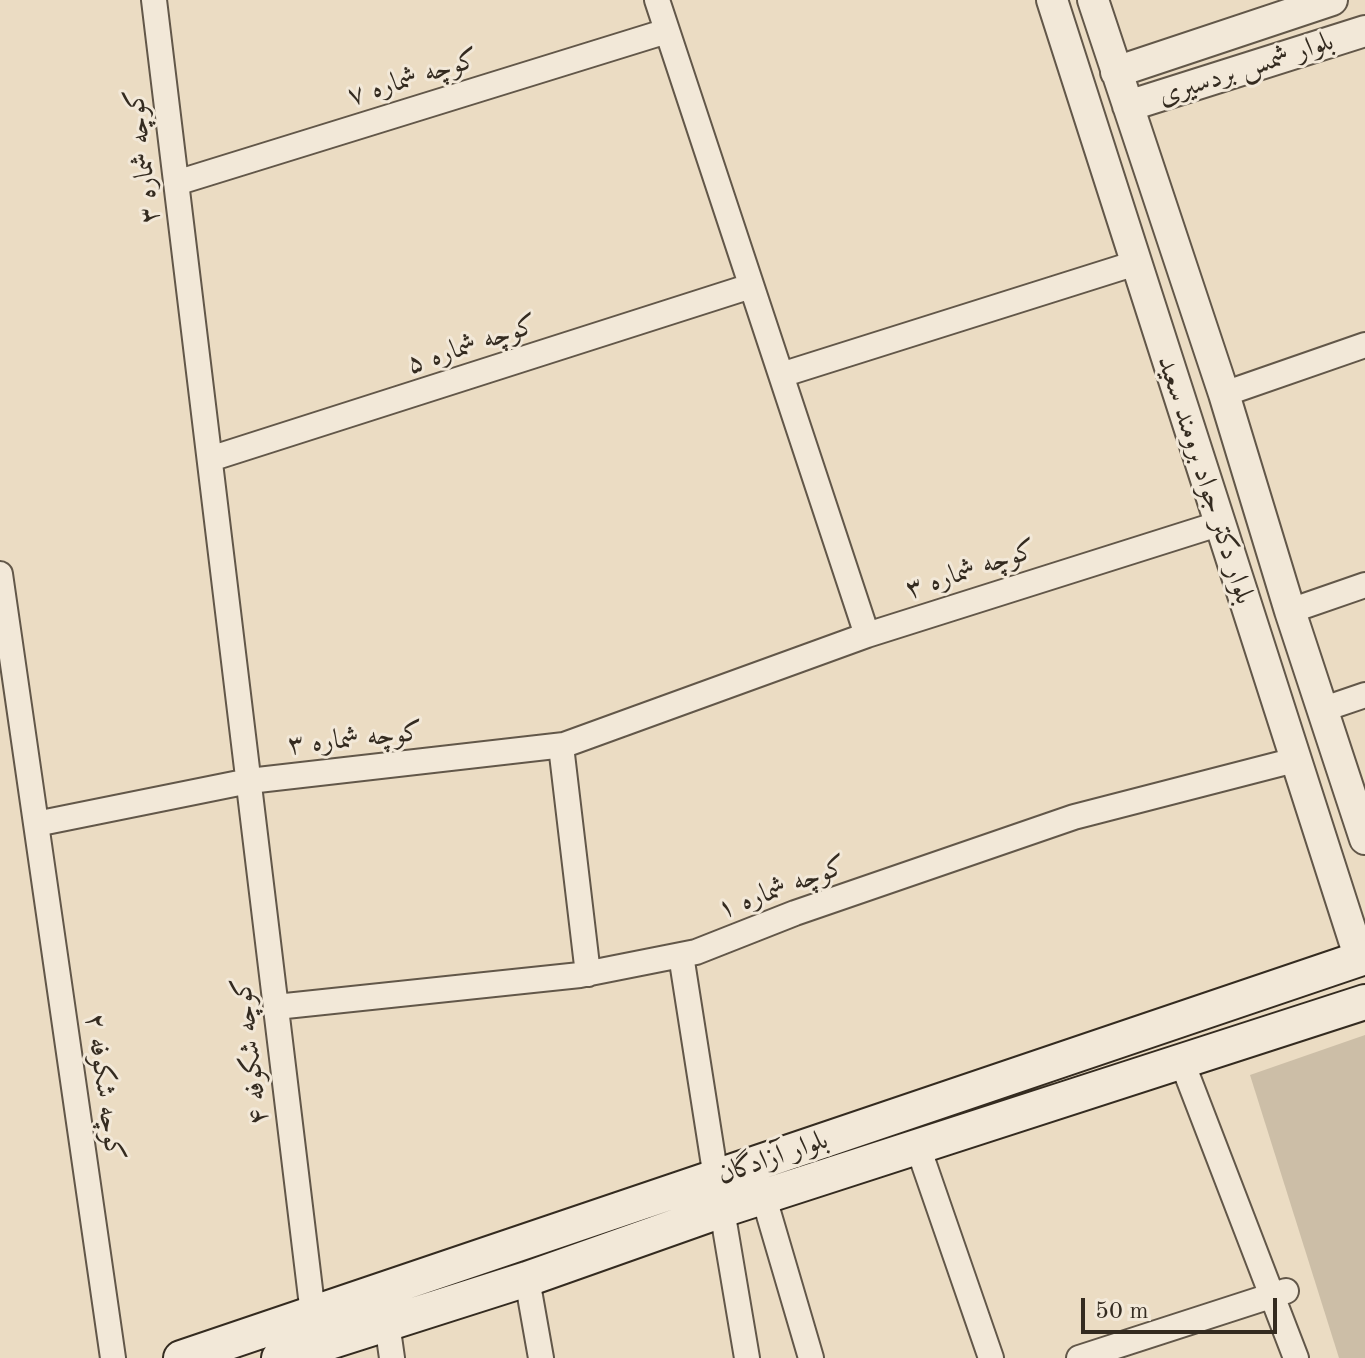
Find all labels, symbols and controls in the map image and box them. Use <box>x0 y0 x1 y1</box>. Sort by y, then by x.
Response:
street label: بلوار شمس بردسیری <box>1154 25 1338 113</box>
street label: کوچه شماره ۷ <box>343 42 483 114</box>
street label: کوچه شماره ۳ <box>118 87 168 225</box>
street label: کوچه شماره ۵ <box>403 308 541 382</box>
street label: بلوار دکتر جواد برومند سعید <box>1149 352 1261 608</box>
street label: کوچه شماره ۳ <box>902 533 1040 607</box>
street label: کوچه شماره ۳ <box>286 715 424 763</box>
street label: کوچه شماره ۱ <box>713 849 851 927</box>
street label: کوچه شکوفه ۴ <box>225 975 277 1127</box>
street label: کوچه شکوفه ۲ <box>77 1011 131 1163</box>
street label: بلوار آزادگان <box>713 1123 833 1193</box>
scale bar <box>1085 1282 1281 1332</box>
text: 50 m <box>1095 1300 1149 1324</box>

